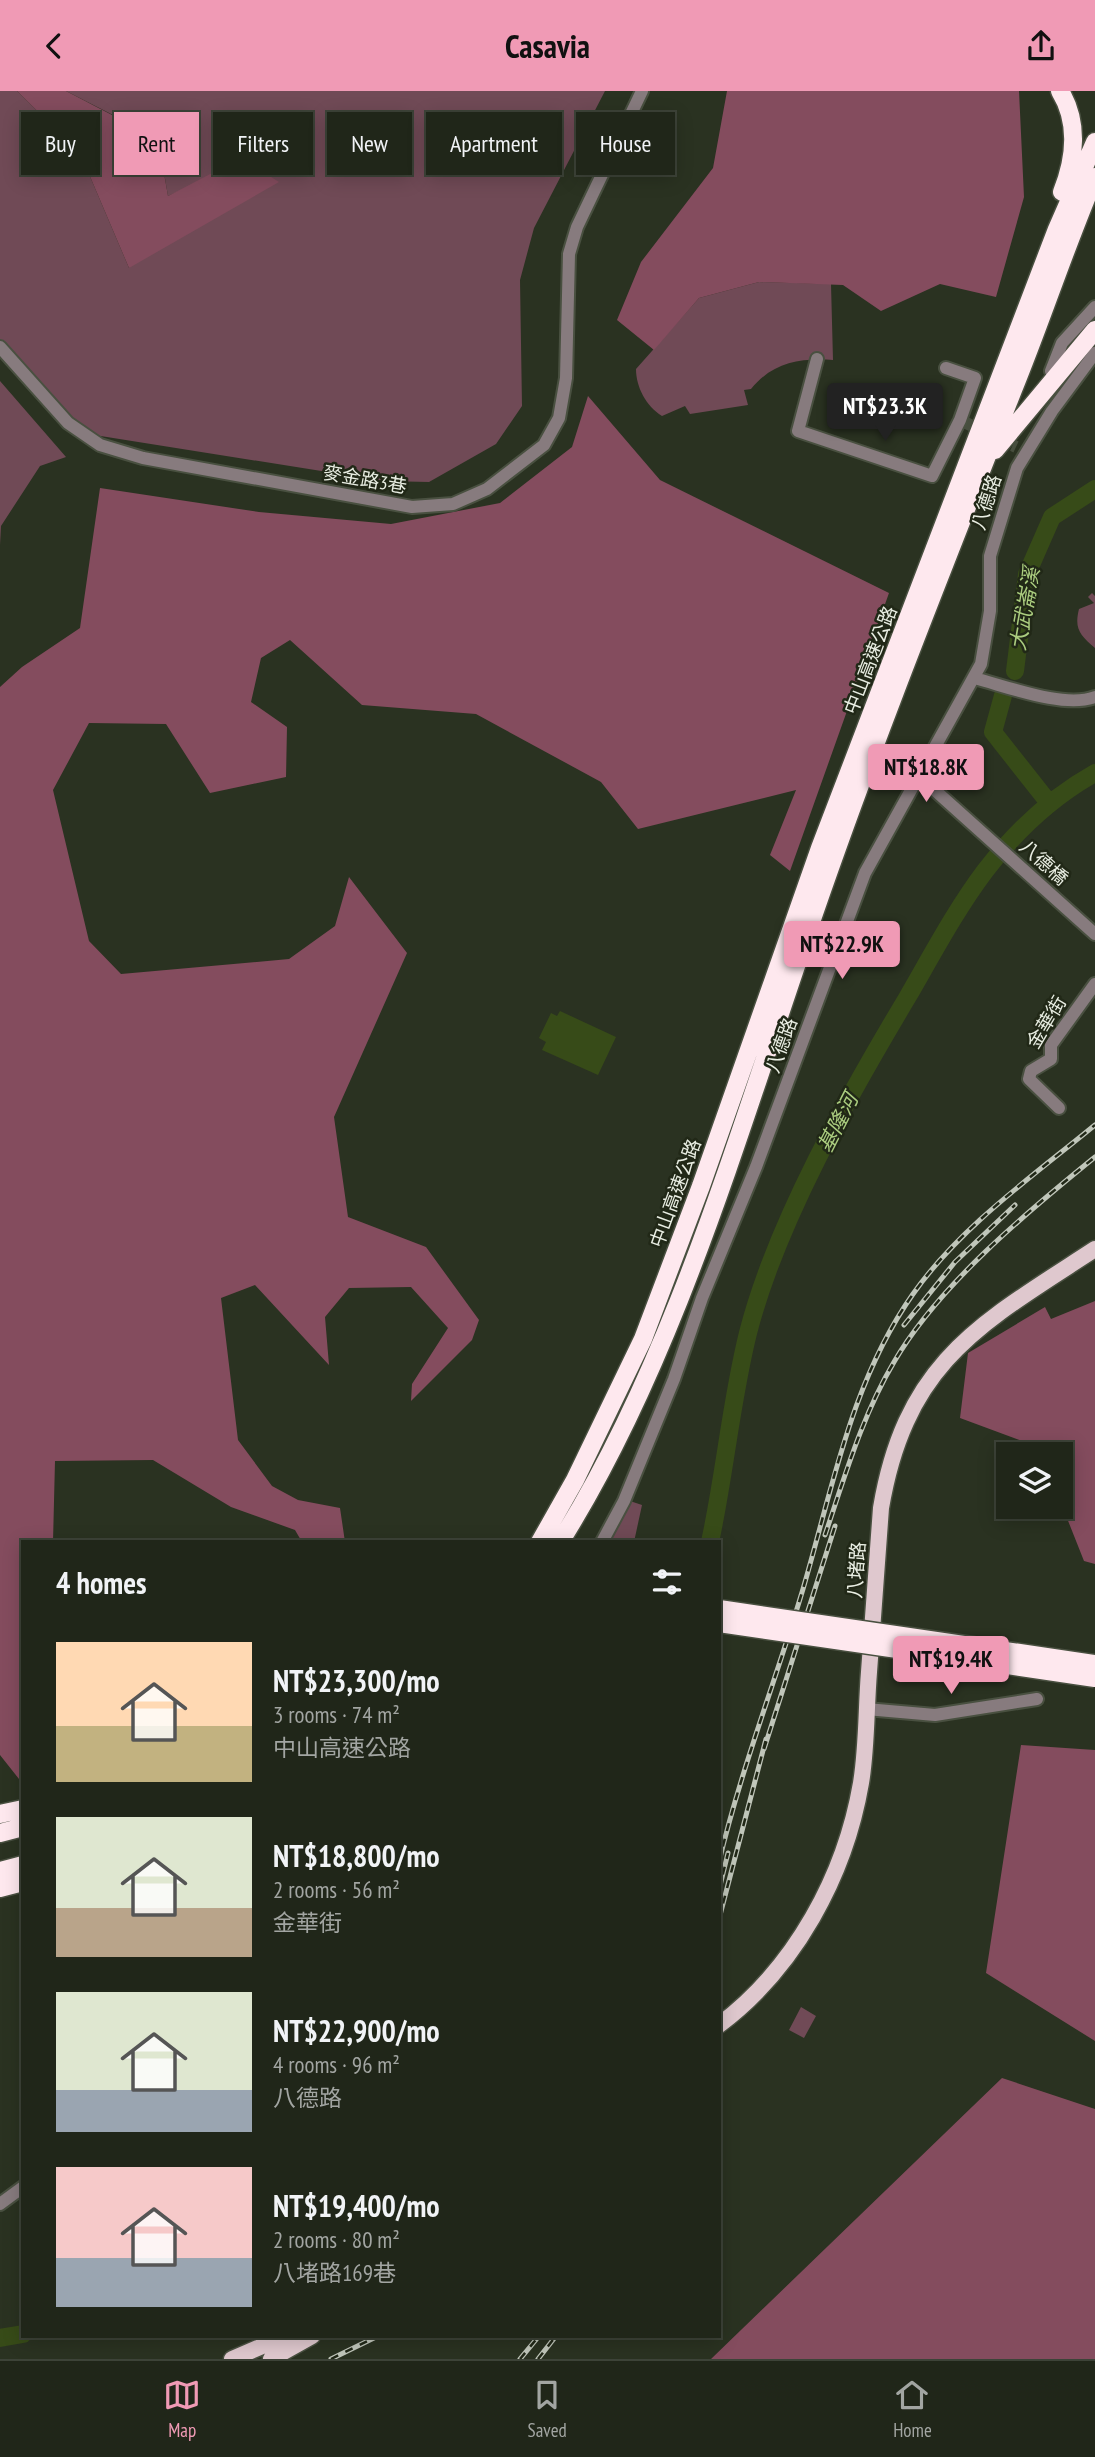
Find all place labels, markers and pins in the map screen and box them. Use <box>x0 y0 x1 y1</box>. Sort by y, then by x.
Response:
pin: NT$23.3K <box>813 383 957 443</box>
pin: NT$18.8K <box>854 745 998 804</box>
pin: NT$22.9K <box>770 921 914 981</box>
pin: NT$19.4K <box>879 1637 1023 1696</box>

